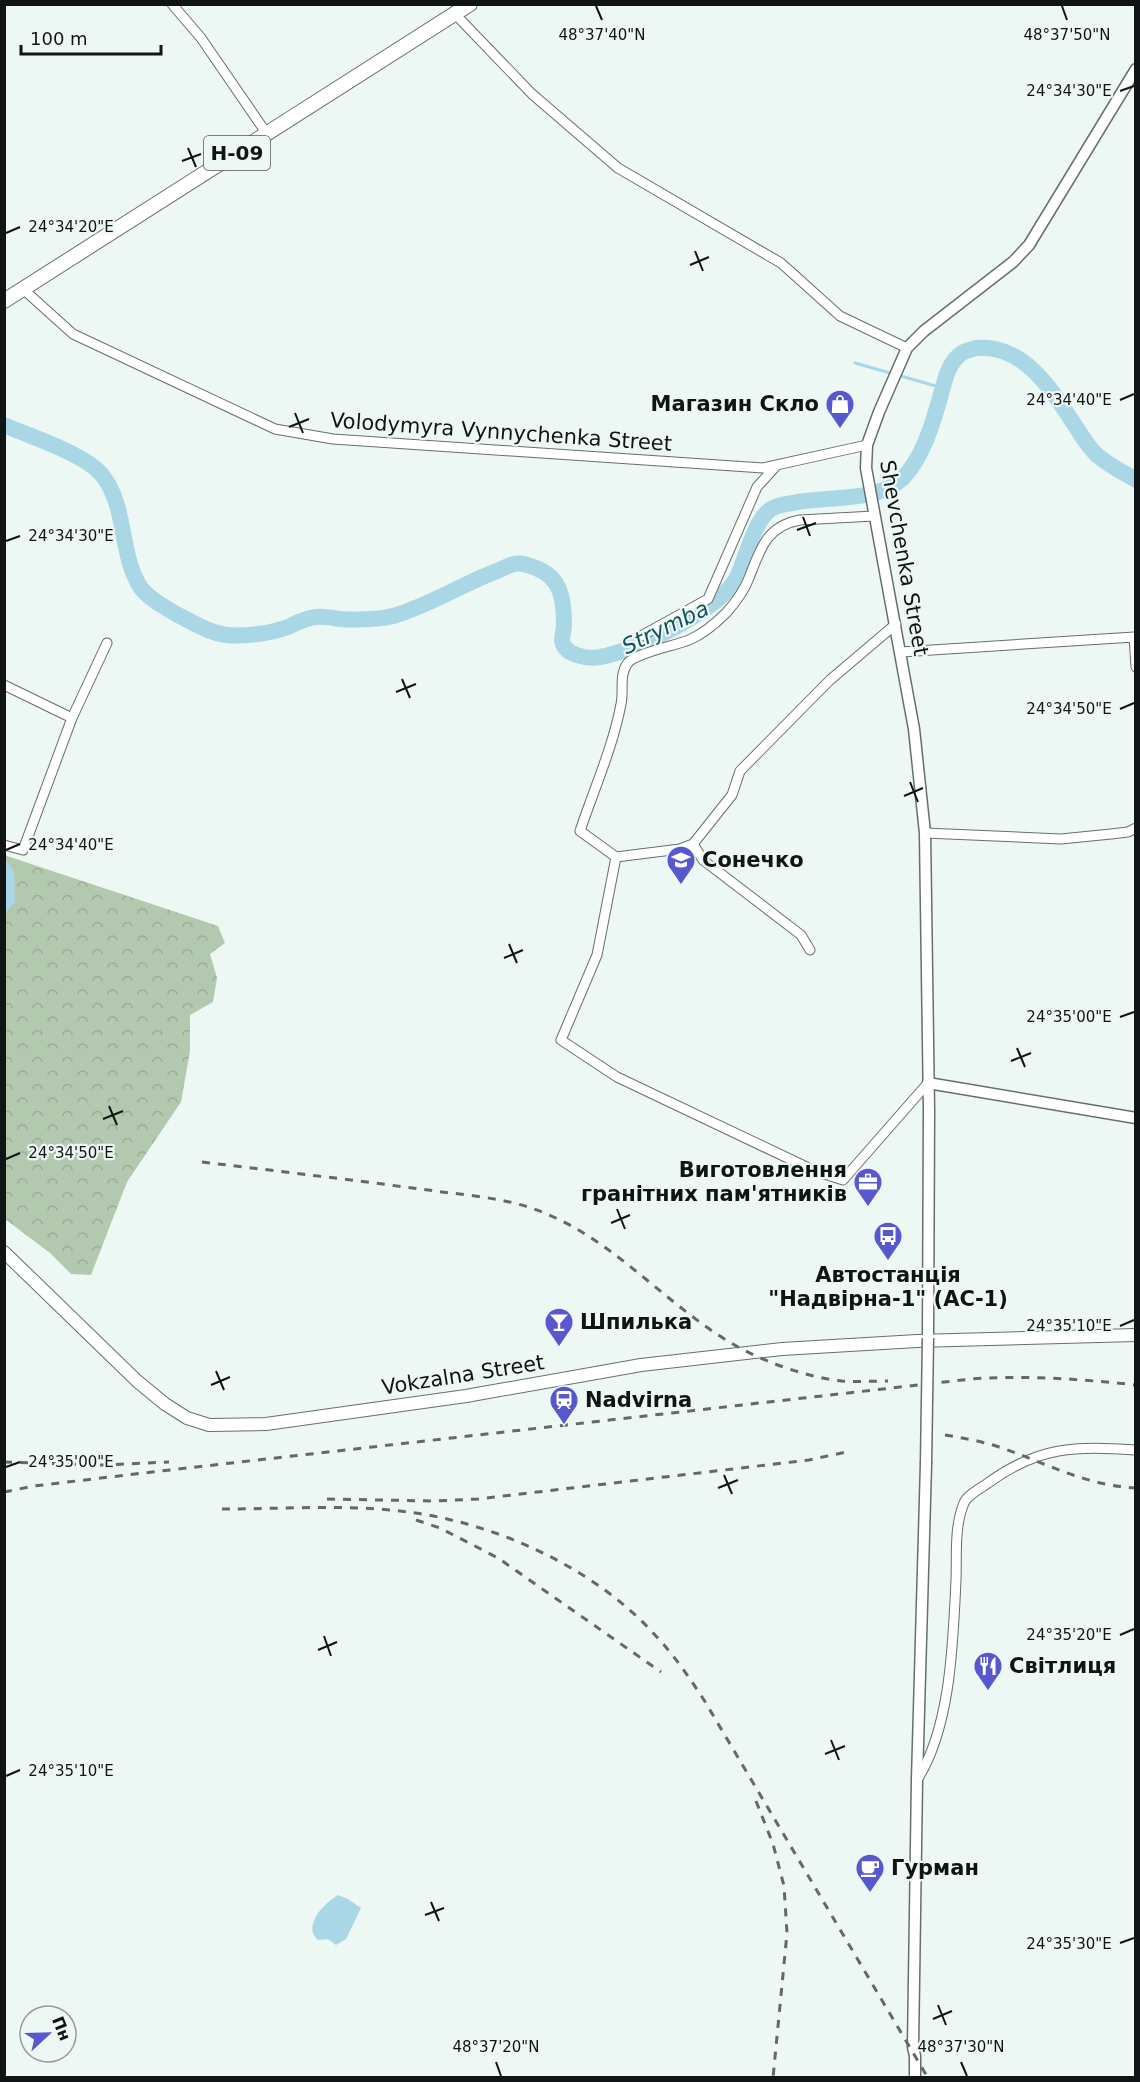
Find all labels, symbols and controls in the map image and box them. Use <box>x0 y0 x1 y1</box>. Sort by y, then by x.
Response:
scale bar <box>21 18 160 56</box>
text: 48°37'40"N <box>558 26 646 44</box>
text: 48°37'50"N <box>1023 26 1111 44</box>
text: 100 m <box>30 28 88 49</box>
text: 24°34'30"E <box>1026 82 1112 100</box>
road number: Н-09 <box>204 136 270 170</box>
text: 24°34'20"E <box>28 218 114 236</box>
shop icon: Магазин Скло <box>824 388 856 430</box>
text: 24°34'40"E <box>1026 391 1112 409</box>
place label: Магазин Скло <box>651 392 819 416</box>
street label: Volodymyra Vynnychenka Street <box>329 408 673 456</box>
street label: Shevchenka Street <box>875 458 933 658</box>
text: 24°34'30"E <box>28 527 114 545</box>
water label: Strymba <box>618 596 713 659</box>
text: 24°34'50"E <box>1026 700 1112 718</box>
text: 24°34'40"E <box>28 836 114 854</box>
school or university icon: Сонечко <box>665 844 697 886</box>
place label: Сонечко <box>702 848 804 872</box>
text: 24°35'00"E <box>1026 1008 1112 1026</box>
text: 24°34'50"E <box>28 1144 114 1162</box>
place label: Виготовлення гранітних пам'ятників <box>581 1158 847 1206</box>
office icon: Виготовлення гранітних пам'ятників <box>852 1166 884 1208</box>
bus stop icon: Автостанція "Надвірна-1" (АС-1) <box>872 1220 904 1262</box>
place label: Автостанція "Надвірна-1" (АС-1) <box>768 1263 1008 1311</box>
bar icon: Шпилька <box>543 1306 575 1348</box>
place label: Шпилька <box>580 1310 692 1334</box>
text: 24°35'10"E <box>1026 1317 1112 1335</box>
street label: Vokzalna Street <box>380 1350 546 1400</box>
station icon: Nadvirna <box>548 1384 580 1426</box>
place label: Nadvirna <box>585 1388 692 1412</box>
text: 24°35'00"E <box>28 1453 114 1471</box>
text: 24°35'20"E <box>1026 1626 1112 1644</box>
restaurant icon: Світлиця <box>972 1650 1004 1692</box>
place label: Світлиця <box>1009 1654 1116 1678</box>
text: 24°35'10"E <box>28 1762 114 1780</box>
cafe icon: Гурман <box>854 1852 886 1894</box>
place label: Гурман <box>891 1856 979 1880</box>
text: 24°35'30"E <box>1026 1935 1112 1953</box>
north arrow <box>18 2004 78 2064</box>
text: Пн <box>48 2014 75 2043</box>
text: 48°37'20"N <box>452 2038 540 2056</box>
text: 48°37'30"N <box>917 2038 1005 2056</box>

